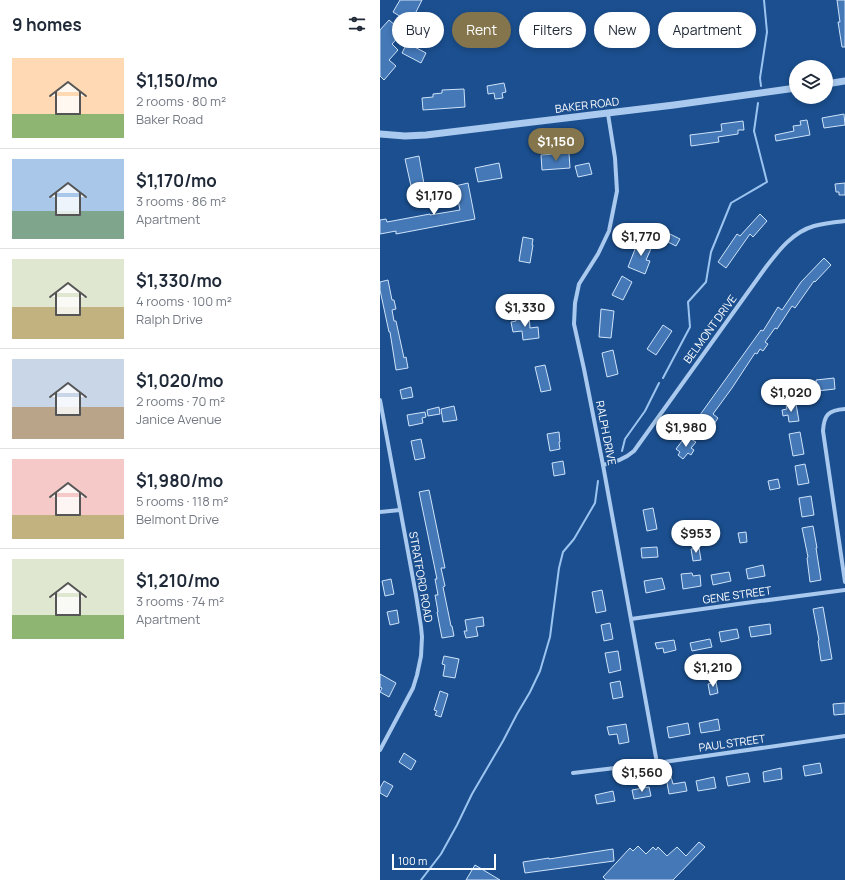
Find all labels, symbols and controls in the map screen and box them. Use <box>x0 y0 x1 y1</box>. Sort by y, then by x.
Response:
chip: Buy <box>392 12 444 48</box>
chip: Rent <box>452 12 511 48</box>
chip: Filters <box>519 12 586 48</box>
chip: New <box>594 12 650 48</box>
chip: Apartment <box>658 12 756 48</box>
text: 9 homes <box>12 13 82 36</box>
icon: filters <box>346 13 368 35</box>
map controls <box>789 60 833 104</box>
button: layers <box>789 60 833 104</box>
text: $1,150/mo <box>136 69 218 92</box>
icon: home <box>44 74 92 122</box>
text: 2 rooms · 80 m² <box>136 92 226 110</box>
street label: BAKER ROAD <box>554 93 620 116</box>
text: Baker Road <box>136 110 203 128</box>
pin: $1,150 <box>523 128 589 162</box>
text: $1,150 <box>537 132 575 150</box>
text: $1,170/mo <box>136 169 217 192</box>
icon: home <box>44 175 92 223</box>
pin: $1,170 <box>401 182 467 216</box>
text: $1,170 <box>416 186 452 204</box>
text: 3 rooms · 86 m² <box>136 192 226 210</box>
text: Apartment <box>136 210 200 228</box>
pin: $1,770 <box>608 223 674 257</box>
text: $1,770 <box>621 227 661 245</box>
text: $1,330/mo <box>136 269 222 292</box>
icon: home <box>44 275 92 323</box>
street label: BELMONT DRIVE <box>680 291 740 366</box>
text: 4 rooms · 100 m² <box>136 292 232 310</box>
pin: $1,330 <box>492 294 558 328</box>
text: $1,330 <box>505 298 545 316</box>
text: Ralph Drive <box>136 310 203 328</box>
text: $1,020/mo <box>136 369 224 392</box>
icon: home <box>44 375 92 423</box>
pin: $1,020 <box>758 379 824 413</box>
text: $1,020 <box>770 383 812 401</box>
text: 2 rooms · 70 m² <box>136 392 225 410</box>
street label: RALPH DRIVE <box>593 399 620 467</box>
text: Janice Avenue <box>136 410 222 428</box>
pin: $1,980 <box>653 414 719 448</box>
text: $1,980 <box>665 418 707 436</box>
text: $1,980/mo <box>136 469 223 492</box>
icon: home <box>44 475 92 523</box>
text: 5 rooms · 118 m² <box>136 492 229 510</box>
text: Belmont Drive <box>136 510 219 528</box>
pin: $953 <box>672 520 720 554</box>
text: $953 <box>680 524 712 542</box>
street label: STRATFORD ROAD <box>406 530 437 624</box>
text: $1,210/mo <box>136 569 220 592</box>
icon: home <box>44 575 92 623</box>
street label: GENE STREET <box>702 582 773 607</box>
text: 3 rooms · 74 m² <box>136 592 224 610</box>
text: Apartment <box>136 610 200 628</box>
pin: $1,210 <box>680 654 746 688</box>
text: $1,210 <box>693 658 733 676</box>
street label: PAUL STREET <box>698 730 767 755</box>
pin: $1,560 <box>609 759 675 793</box>
text: $1,560 <box>621 763 663 781</box>
scale bar <box>392 852 496 871</box>
text: 100 m <box>398 853 427 868</box>

